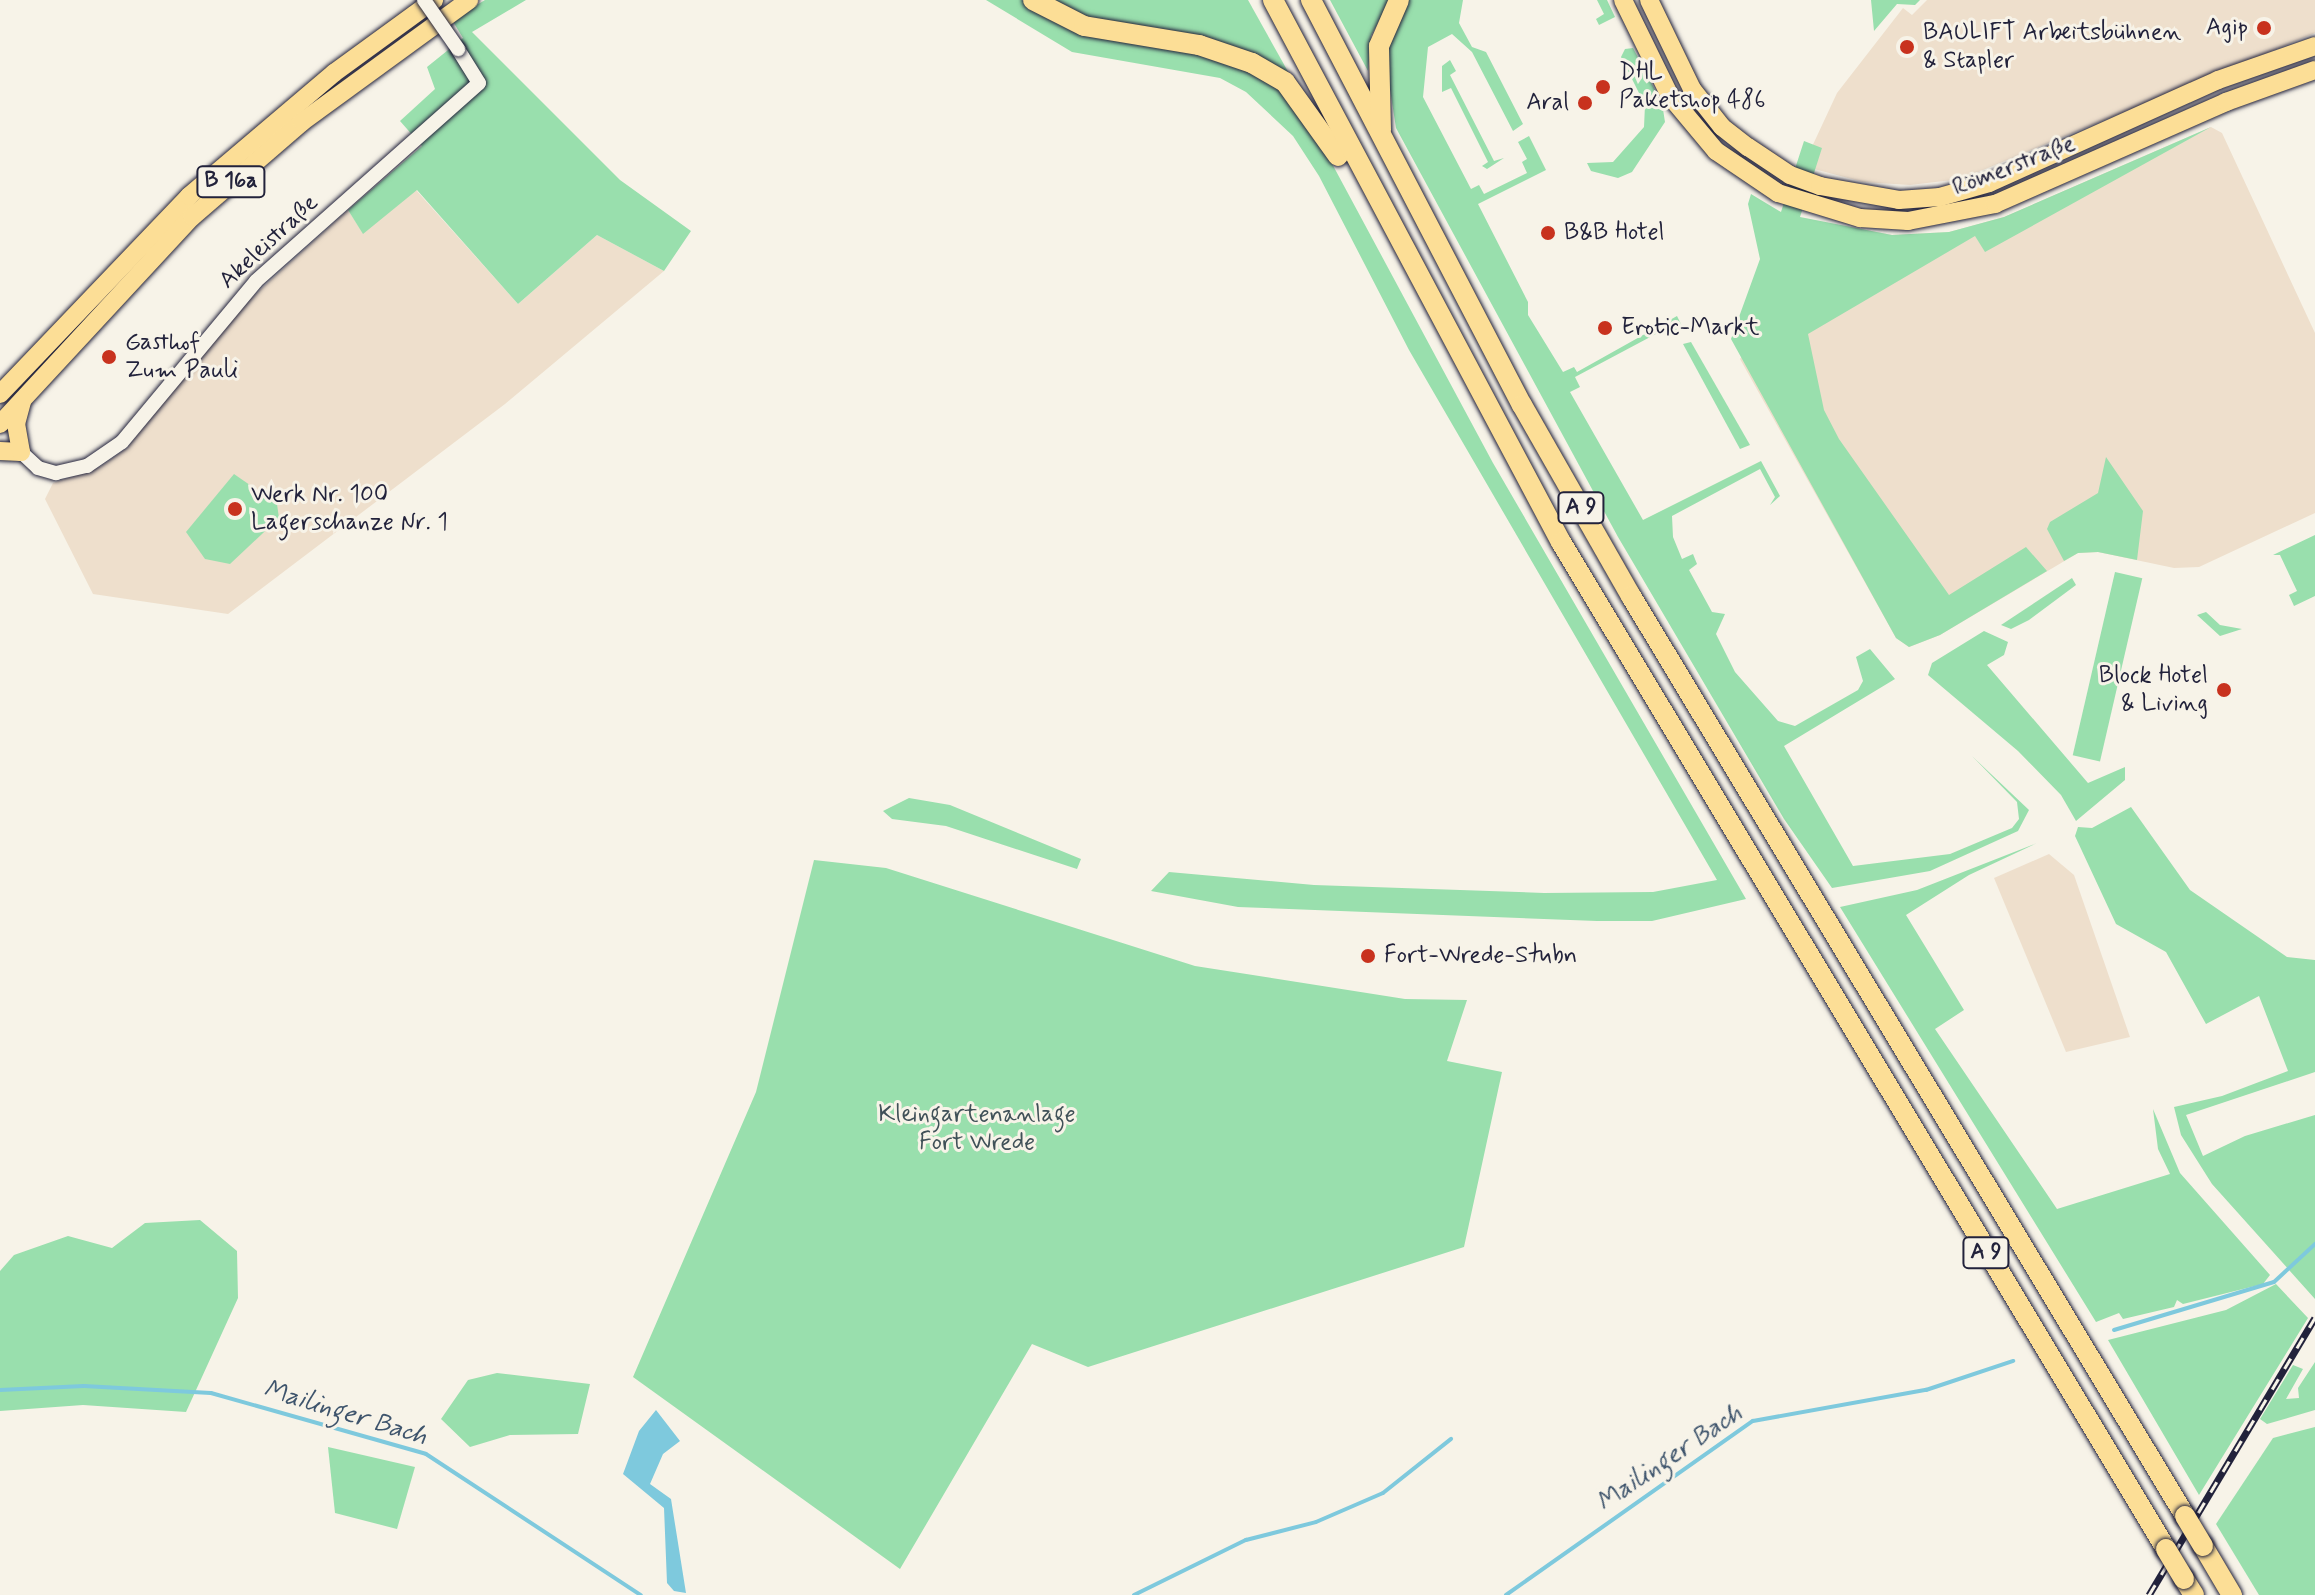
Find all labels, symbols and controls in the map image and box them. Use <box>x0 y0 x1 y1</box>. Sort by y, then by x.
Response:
place label: Agip <box>2206 14 2248 42</box>
place label: BAULIFT Arbeitsbühnen & Stapler <box>1923 19 2182 75</box>
marker: Agip <box>2255 19 2273 37</box>
marker: BAULIFT Arbeitsbühnen & Stapler <box>1898 38 1916 56</box>
place label: DHL Paketshop 486 <box>1619 59 1765 115</box>
marker: DHL Paketshop 486 <box>1594 78 1612 96</box>
place label: Aral <box>1526 89 1569 117</box>
marker: Aral <box>1576 94 1594 112</box>
street label: Römerstraße <box>1949 129 2079 203</box>
road number: B 16a <box>195 164 267 200</box>
street label: Akeleistraße <box>213 189 325 295</box>
place label: B&B Hotel <box>1564 219 1663 247</box>
marker: B&B Hotel <box>1539 224 1557 242</box>
place label: Erotic-Markt <box>1621 314 1760 342</box>
marker: Erotic-Markt <box>1596 319 1614 337</box>
place label: Gasthof Zum Pauli <box>125 329 232 385</box>
marker: Gasthof Zum Pauli <box>100 348 118 366</box>
place label: Werk Nr. 100 Lagerschanze Nr. 1 <box>251 481 448 537</box>
road number: A 9 <box>1557 490 1605 526</box>
marker: Werk Nr. 100 Lagerschanze Nr. 1 <box>226 500 244 518</box>
place label: Block Hotel & Living <box>2100 662 2208 718</box>
marker: Block Hotel & Living <box>2215 681 2233 699</box>
place label: Fort-Wrede-Stubn <box>1384 942 1577 970</box>
marker: Fort-Wrede-Stubn <box>1359 947 1377 965</box>
park label: Kleingartenanlage Fort Wrede <box>878 1101 1076 1157</box>
road number: A 9 <box>1962 1235 2010 1271</box>
water label: Mailinger Bach <box>259 1374 431 1454</box>
water label: Mailinger Bach <box>1591 1399 1749 1519</box>

